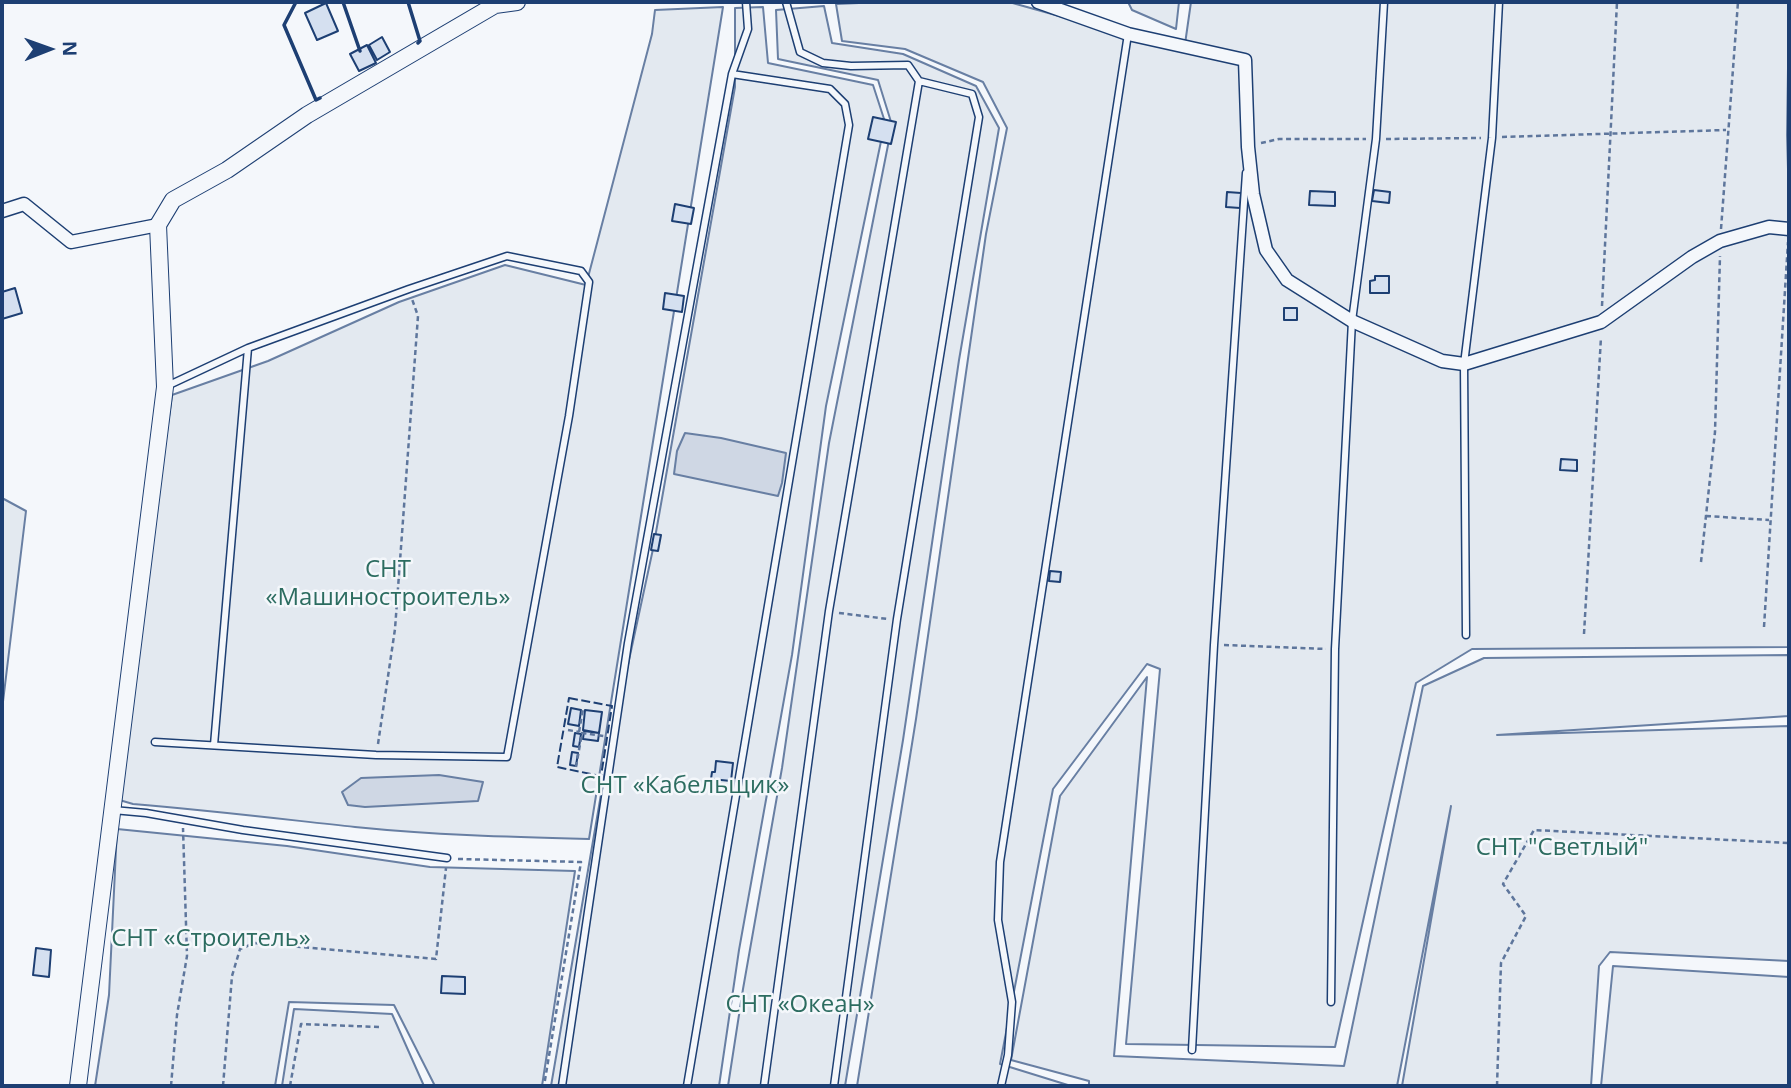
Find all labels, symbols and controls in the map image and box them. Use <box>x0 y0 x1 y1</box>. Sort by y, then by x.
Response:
north arrow <box>14 14 84 84</box>
text: N <box>57 41 83 57</box>
park label: СНТ «Машиностроитель» <box>266 556 510 612</box>
park label: СНТ «Кабельщик» <box>581 772 789 800</box>
park label: СНТ "Светлый" <box>1476 834 1648 862</box>
park label: СНТ «Строитель» <box>111 925 311 953</box>
park label: СНТ «Океан» <box>725 991 875 1019</box>

